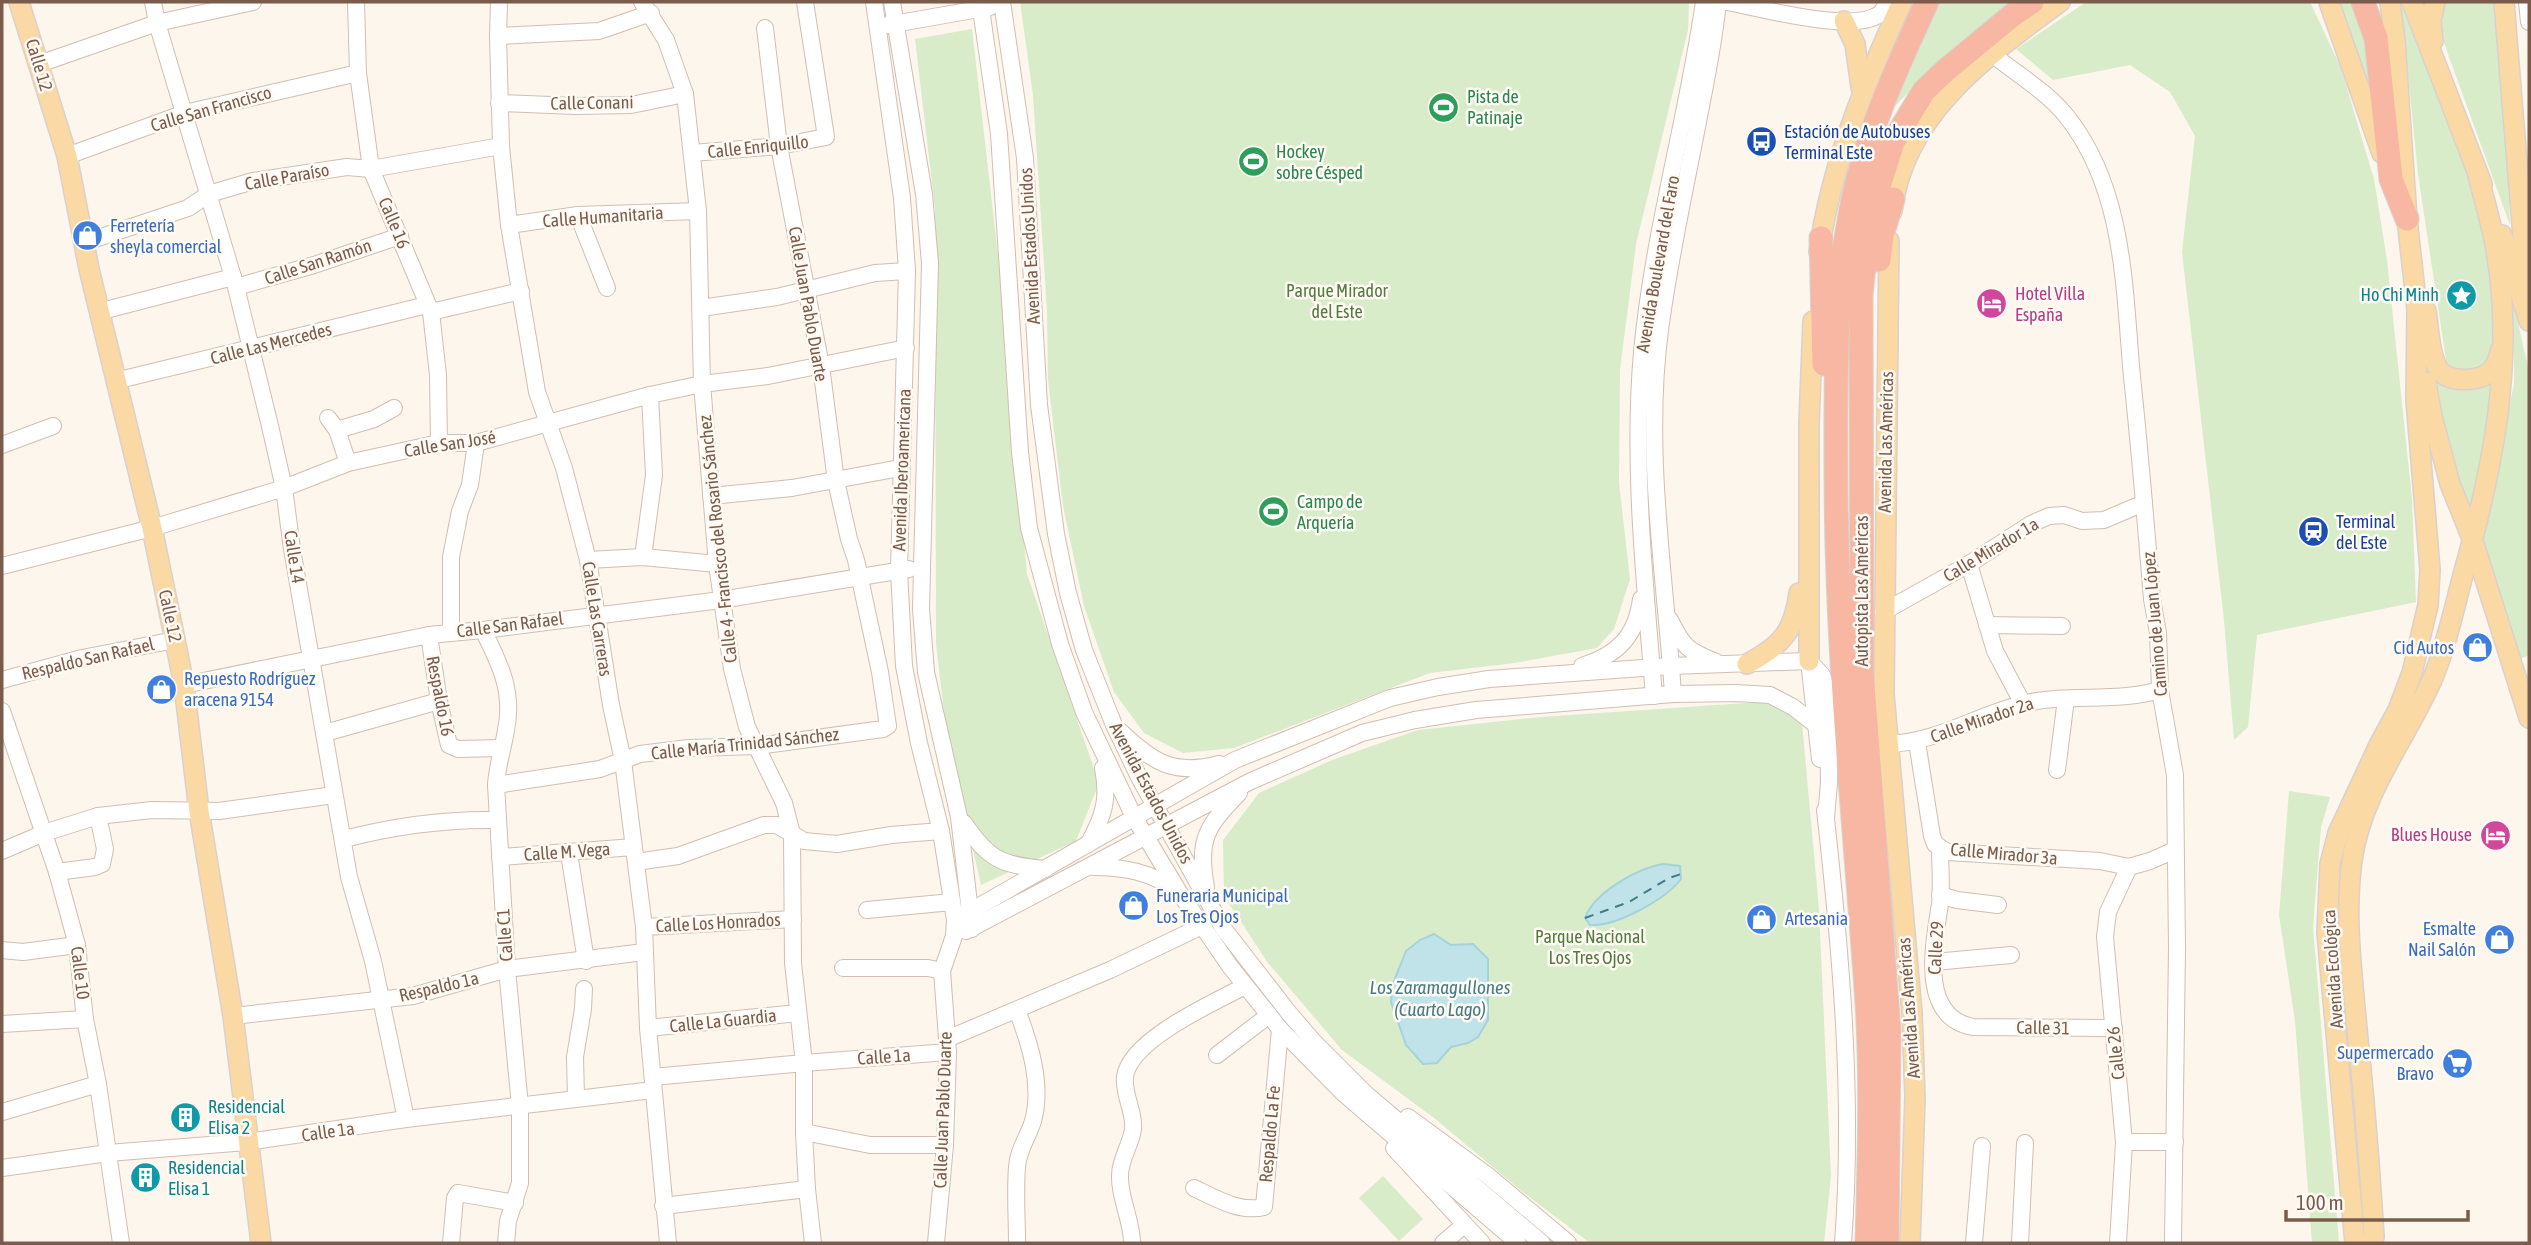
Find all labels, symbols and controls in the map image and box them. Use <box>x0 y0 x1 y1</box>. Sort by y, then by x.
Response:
street label: Calle 12 <box>22 36 57 93</box>
street label: Calle San Francisco <box>148 81 274 136</box>
place label: Pista de Patinaje <box>1467 86 1523 128</box>
sports icon: Pista de Patinaje <box>1427 90 1461 124</box>
street label: Calle Conani <box>550 91 634 114</box>
place label: Estación de Autobuses Terminal Este <box>1784 121 1930 163</box>
bus stop icon: Estación de Autobuses Terminal Este <box>1744 125 1778 159</box>
street label: Calle Enriquillo <box>706 131 810 162</box>
place label: Hockey sobre Césped <box>1276 141 1363 183</box>
sports icon: Hockey sobre Césped <box>1236 145 1270 179</box>
street label: Calle Paraíso <box>243 159 331 194</box>
street label: Avenida Estados Unidos <box>1015 167 1044 325</box>
street label: Avenida Boulevard del Faro <box>1632 174 1683 354</box>
street label: Calle 16 <box>374 194 415 251</box>
street label: Calle Humanitaria <box>542 202 664 231</box>
place label: Ferretería sheyla comercial <box>110 215 222 257</box>
shop icon: Ferretería sheyla comercial <box>70 219 104 253</box>
street label: Calle Juan Pablo Duarte <box>785 225 832 383</box>
street label: Calle San Ramón <box>262 234 374 289</box>
place icon: Ho Chi Minh <box>2445 278 2479 312</box>
park label: Parque Mirador del Este <box>1286 280 1389 322</box>
place label: Hotel Villa España <box>2015 283 2085 325</box>
place label: Ho Chi Minh <box>2361 284 2439 305</box>
hotel icon: Hotel Villa España <box>1975 287 2009 321</box>
street label: Calle Las Mercedes <box>208 318 334 369</box>
street label: Avenida Las Américas <box>1874 371 1897 513</box>
street label: Avenida Iberoamericana <box>888 388 915 552</box>
street label: Calle 4 - Francisco del Rosario Sánchez <box>694 414 741 664</box>
street label: Calle San José <box>403 426 497 461</box>
place label: Campo de Arquería <box>1297 491 1363 533</box>
sports icon: Campo de Arquería <box>1257 495 1291 529</box>
place label: Terminal del Este <box>2336 511 2396 553</box>
street label: Calle Mirador 1a <box>1939 513 2042 586</box>
station icon: Terminal del Este <box>2296 515 2330 549</box>
street label: Autopista Las Américas <box>1851 516 1872 666</box>
street label: Calle 14 <box>280 529 309 585</box>
street label: Camino de Juan López <box>2138 550 2171 697</box>
street label: Calle Las Carreras <box>578 560 617 678</box>
street label: Calle 12 <box>155 588 186 644</box>
street label: Calle San Rafael <box>455 608 565 641</box>
shop icon: Cid Autos <box>2460 631 2494 665</box>
street label: Respaldo San Rafael <box>20 633 156 684</box>
place label: Cid Autos <box>2393 637 2454 658</box>
street label: Respaldo 16 <box>422 654 459 738</box>
place label: Repuesto Rodríguez aracena 9154 <box>184 668 316 710</box>
shop icon: Repuesto Rodríguez aracena 9154 <box>144 672 178 706</box>
street label: Calle Mirador 2a <box>1928 692 2036 747</box>
street label: Avenida Estados Unidos <box>1105 719 1197 867</box>
street label: Calle María Trinidad Sánchez <box>650 723 841 764</box>
hotel icon: Blues House <box>2478 818 2512 852</box>
place label: Blues House <box>2391 824 2472 845</box>
street label: Calle M. Vega <box>523 838 611 865</box>
street label: Calle Mirador 3a <box>1950 838 2059 869</box>
place label: Funeraria Municipal Los Tres Ojos <box>1156 885 1289 927</box>
shop icon: Funeraria Municipal Los Tres Ojos <box>1116 889 1150 923</box>
shop icon: Artesania <box>1745 902 1779 936</box>
street label: Calle C1 <box>492 908 517 962</box>
place label: Artesania <box>1785 908 1848 929</box>
street label: Calle Los Honrados <box>655 909 781 936</box>
street label: Avenida Ecológica <box>2318 909 2347 1029</box>
place label: Esmalte Nail Salón <box>2408 918 2476 960</box>
street label: Calle 29 <box>1924 921 1947 975</box>
shop icon: Esmalte Nail Salón <box>2482 922 2516 956</box>
park label: Parque Nacional Los Tres Ojos <box>1535 926 1645 968</box>
street label: Avenida Las Américas <box>1893 937 1924 1079</box>
street label: Calle 10 <box>67 945 94 1001</box>
street label: Respaldo 1a <box>397 967 481 1006</box>
water label: Los Zaramagullones (Cuarto Lago) <box>1370 976 1511 1020</box>
street label: Calle La Guardia <box>669 1004 777 1037</box>
street label: Calle 31 <box>2016 1017 2070 1038</box>
street label: Calle 26 <box>2102 1025 2129 1081</box>
street label: Calle Juan Pablo Duarte <box>929 1031 956 1189</box>
place label: Supermercado Bravo <box>2337 1042 2434 1084</box>
street label: Calle 1a <box>857 1044 911 1069</box>
supermarket icon: Supermercado Bravo <box>2440 1046 2474 1080</box>
street label: Respaldo La Fe <box>1255 1085 1284 1183</box>
place label: Residencial Elisa 2 <box>208 1096 285 1138</box>
building icon: Residencial Elisa 2 <box>168 1100 202 1134</box>
street label: Calle 1a <box>300 1117 356 1146</box>
place label: Residencial Elisa 1 <box>168 1157 245 1199</box>
building icon: Residencial Elisa 1 <box>128 1161 162 1195</box>
scale bar <box>2286 1178 2468 1222</box>
text: 100 m <box>2296 1190 2344 1214</box>

